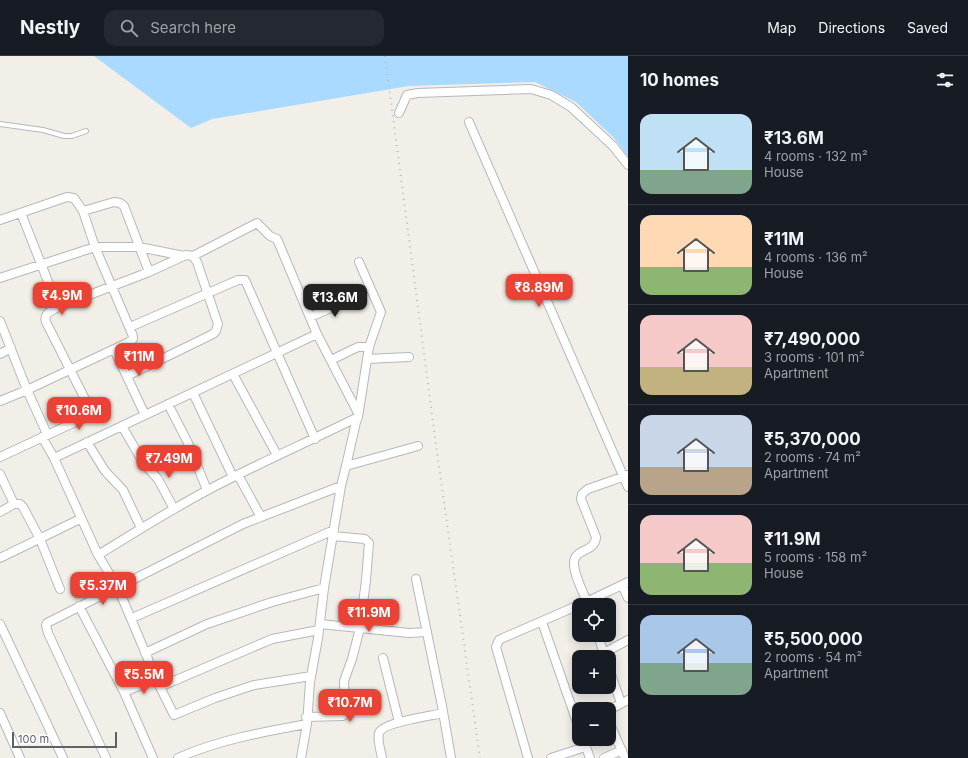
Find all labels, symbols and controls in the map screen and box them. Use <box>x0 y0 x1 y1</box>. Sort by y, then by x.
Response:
search box <box>104 10 384 46</box>
text: Nestly <box>20 16 80 39</box>
icon: search <box>118 17 140 39</box>
text: Search here <box>150 18 236 37</box>
text: Map <box>767 19 796 36</box>
text: Directions <box>818 19 885 36</box>
text: Saved <box>907 19 948 36</box>
icon: filters <box>934 69 956 91</box>
text: 10 homes <box>640 70 719 90</box>
text: ₹13.6M <box>764 128 824 148</box>
icon: home <box>672 130 720 178</box>
text: 4 rooms · 132 m² <box>764 148 868 164</box>
text: House <box>764 164 804 180</box>
text: ₹11M <box>764 229 804 249</box>
icon: home <box>672 231 720 279</box>
text: 4 rooms · 136 m² <box>764 249 868 265</box>
text: House <box>764 265 804 281</box>
pin: ₹8.89M <box>506 274 572 308</box>
text: ₹8.89M <box>515 279 563 295</box>
pin: ₹4.9M <box>34 282 90 316</box>
pin: ₹13.6M <box>302 284 368 318</box>
text: ₹4.9M <box>42 287 82 303</box>
text: ₹13.6M <box>312 289 358 305</box>
text: ₹7,490,000 <box>764 329 860 349</box>
icon: home <box>672 331 720 379</box>
pin: ₹11M <box>115 343 163 377</box>
text: ₹11M <box>124 348 154 364</box>
text: 3 rooms · 101 m² <box>764 349 865 365</box>
text: Apartment <box>764 365 829 381</box>
pin: ₹10.6M <box>46 397 112 431</box>
text: ₹10.6M <box>56 402 102 418</box>
text: ₹5,370,000 <box>764 429 861 449</box>
icon: home <box>672 431 720 479</box>
pin: ₹7.49M <box>136 445 202 479</box>
text: 2 rooms · 74 m² <box>764 449 861 465</box>
text: ₹7.49M <box>145 450 193 466</box>
text: Apartment <box>764 465 829 481</box>
text: ₹11.9M <box>764 529 821 549</box>
icon: home <box>672 531 720 579</box>
text: 5 rooms · 158 m² <box>764 549 867 565</box>
text: House <box>764 565 804 581</box>
pin: ₹5.37M <box>70 572 136 606</box>
text: ₹5.37M <box>79 577 127 593</box>
map controls <box>572 598 616 746</box>
button: locate <box>572 598 616 642</box>
pin: ₹11.9M <box>336 599 402 633</box>
text: ₹11.9M <box>347 604 391 620</box>
text: ₹5,500,000 <box>764 629 863 649</box>
icon: home <box>672 631 720 679</box>
text: 2 rooms · 54 m² <box>764 649 862 665</box>
button: + <box>572 650 616 694</box>
pin: ₹5.5M <box>116 661 172 695</box>
text: Apartment <box>764 665 829 681</box>
text: ₹5.5M <box>124 666 164 682</box>
pin: ₹10.7M <box>317 689 383 723</box>
text: ₹10.7M <box>327 694 373 710</box>
button: − <box>572 702 616 746</box>
scale bar <box>12 730 117 749</box>
text: 100 m <box>18 732 49 746</box>

